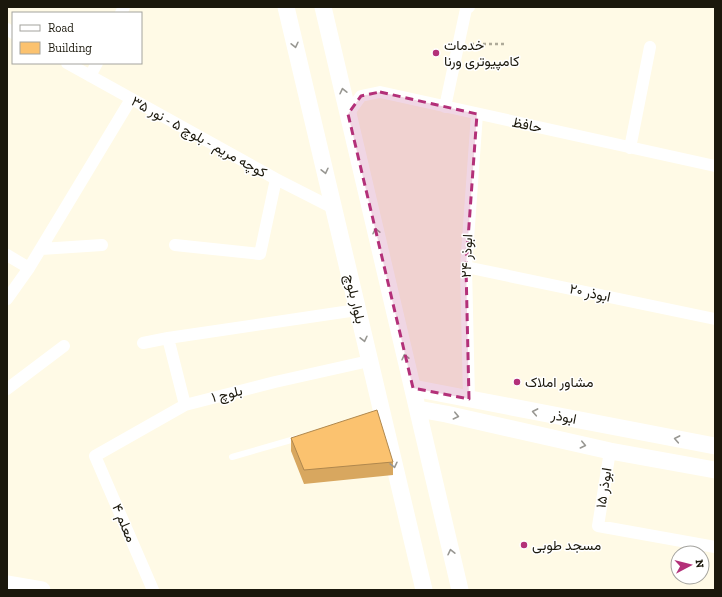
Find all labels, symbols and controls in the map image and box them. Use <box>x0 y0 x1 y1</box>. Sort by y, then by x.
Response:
legend <box>12 12 142 64</box>
text: Road <box>48 21 74 35</box>
place label: خدمات کامپیوتری ورنا <box>444 37 519 71</box>
text: Building <box>48 41 92 55</box>
one-way arrow <box>290 42 298 48</box>
marker: خدمات کامپیوتری ورنا <box>431 48 441 58</box>
one-way arrow <box>339 87 347 94</box>
street label: کوچه مریم - بلوچ ۵ - نور ۳۵ <box>127 93 270 183</box>
street label: حافظ <box>510 114 544 136</box>
one-way arrow <box>320 168 328 175</box>
one-way arrow <box>372 228 380 234</box>
street label: ابوذر ۲۴ <box>458 234 476 278</box>
street label: بلوار بلوچ <box>339 273 369 326</box>
street label: ابوذر ۲۰ <box>568 280 612 306</box>
one-way arrow <box>359 335 368 342</box>
one-way arrow <box>402 354 410 361</box>
place label: مشاور املاک <box>525 374 594 391</box>
marker: مشاور املاک <box>512 377 522 387</box>
street label: بلوچ ۱ <box>210 382 245 408</box>
street label: ابوذر <box>549 406 578 428</box>
one-way arrow <box>532 408 538 416</box>
one-way arrow <box>453 411 459 419</box>
one-way arrow <box>674 435 680 444</box>
one-way arrow <box>579 440 586 448</box>
one-way arrow <box>389 462 398 469</box>
street label: ابوذر ۱۵ <box>592 467 616 509</box>
street label: معلم ۴ <box>108 501 140 545</box>
place label: مسجد طوبی <box>532 537 601 554</box>
marker: مسجد طوبی <box>519 540 529 550</box>
north arrow <box>670 545 710 585</box>
one-way arrow <box>448 549 456 555</box>
text: N <box>692 559 706 569</box>

